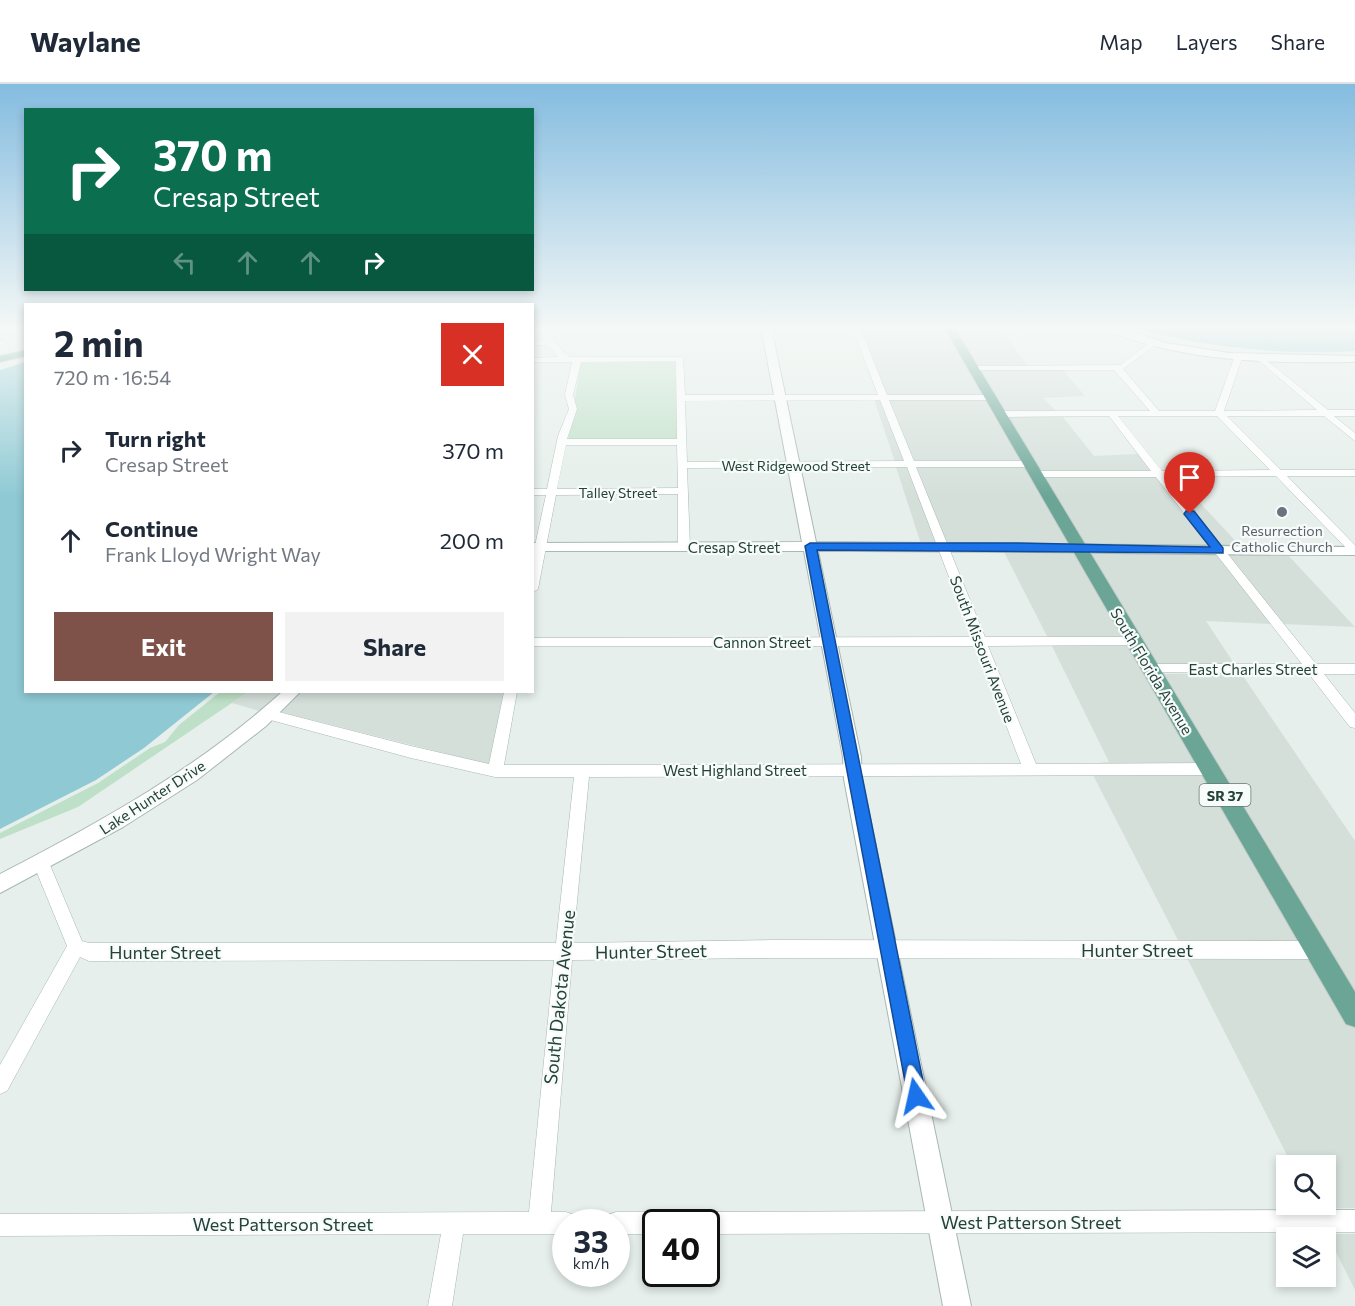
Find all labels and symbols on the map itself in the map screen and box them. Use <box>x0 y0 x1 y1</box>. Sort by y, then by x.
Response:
pin <box>1164 452 1215 514</box>
street label: West Ridgewood Street <box>721 457 871 474</box>
street label: Talley Street <box>579 484 658 501</box>
marker: Resurrection Catholic Church <box>1275 505 1289 519</box>
place label: Resurrection Catholic Church <box>1231 522 1333 555</box>
street label: Cresap Street <box>688 538 780 556</box>
street label: South Missouri Avenue <box>947 573 1019 725</box>
street label: South Florida Avenue <box>1107 604 1197 738</box>
street label: Cannon Street <box>713 633 811 651</box>
street label: East Charles Street <box>1188 660 1318 678</box>
street label: Lake Hunter Drive <box>96 756 208 838</box>
street label: West Highland Street <box>663 761 807 779</box>
road number: SR 37 <box>1200 784 1250 806</box>
street label: South Dakota Avenue <box>539 909 579 1085</box>
street label: Hunter Street <box>595 939 707 963</box>
street label: Hunter Street <box>1081 939 1193 961</box>
street label: Hunter Street <box>109 941 221 963</box>
position arrow <box>884 1064 948 1128</box>
speed limit sign: 40 <box>642 1209 720 1287</box>
street label: West Patterson Street <box>941 1211 1121 1233</box>
street label: West Patterson Street <box>193 1213 373 1235</box>

